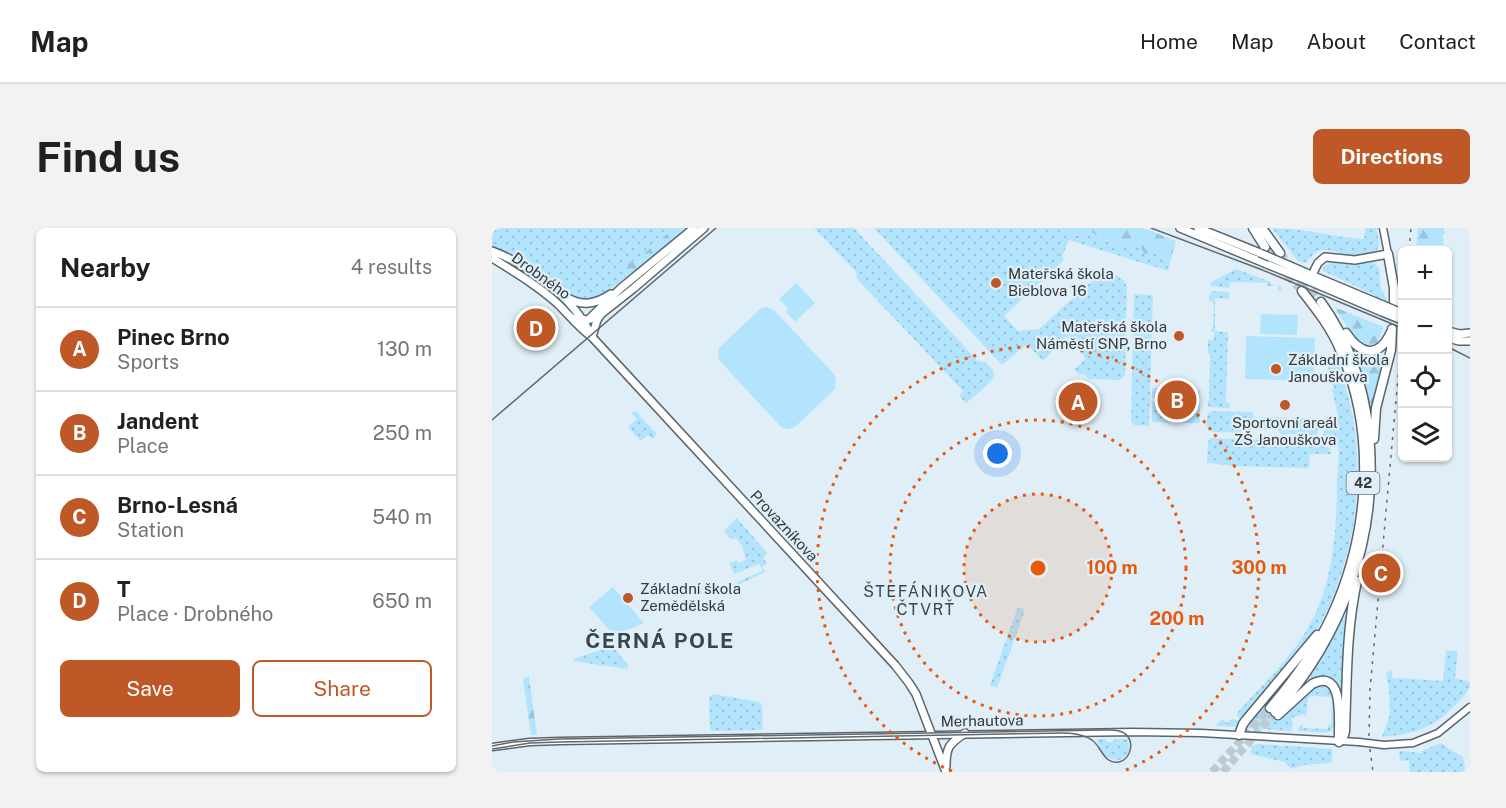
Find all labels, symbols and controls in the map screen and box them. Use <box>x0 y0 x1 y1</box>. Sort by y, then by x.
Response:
text: Map <box>30 25 89 58</box>
text: Home <box>1140 29 1198 54</box>
text: Map <box>1231 29 1274 54</box>
text: About <box>1307 29 1366 54</box>
text: Contact <box>1399 29 1476 54</box>
button: Directions <box>1313 129 1470 184</box>
text: Find us <box>36 132 180 181</box>
map controls <box>1398 246 1452 462</box>
button: + <box>1398 246 1452 300</box>
street label: Drobného <box>509 249 574 302</box>
text: Nearby <box>60 252 150 283</box>
text: 4 results <box>351 255 432 279</box>
place label: Mateřská škola Bieblova 16 <box>1008 265 1114 299</box>
marker: Mateřská škola Bieblova 16 <box>989 276 1003 290</box>
button: − <box>1398 300 1452 354</box>
pin: D <box>516 306 555 350</box>
place label: Mateřská škola Náměstí SNP, Brno <box>1036 318 1167 352</box>
text: Pinec Brno <box>117 324 230 350</box>
marker: Mateřská škola Náměstí SNP, Brno <box>1172 329 1186 343</box>
text: A <box>72 337 87 361</box>
text: 130 m <box>377 337 432 361</box>
text: Sports <box>117 350 179 374</box>
place label: Základní škola Janouškova <box>1288 351 1389 385</box>
button: locate <box>1398 354 1452 408</box>
marker: Základní škola Janouškova <box>1269 362 1283 376</box>
pin: B <box>1158 378 1196 423</box>
pin: A <box>1058 380 1098 424</box>
marker: Sportovní areál ZŠ Janouškova <box>1278 398 1292 412</box>
text: Jandent <box>117 408 199 434</box>
button: layers <box>1398 408 1452 462</box>
place label: Sportovní areál ZŠ Janouškova <box>1232 414 1338 448</box>
text: B <box>73 421 86 445</box>
text: 250 m <box>373 421 432 445</box>
text: Place <box>117 434 169 458</box>
your location <box>983 439 1012 468</box>
road number: 42 <box>1346 472 1380 494</box>
street label: Provazníkova <box>747 487 822 565</box>
text: Brno-Lesná <box>117 492 238 518</box>
text: C <box>72 505 87 529</box>
text: 540 m <box>372 505 432 529</box>
text: Station <box>117 518 184 542</box>
pin: C <box>1362 550 1400 596</box>
text: 100 m <box>1086 557 1138 578</box>
text: 300 m <box>1231 557 1287 578</box>
centre of rings <box>1028 558 1048 578</box>
text: T <box>117 576 131 602</box>
place label: Základní škola Zemědělská <box>640 580 741 614</box>
district label: ŠTEFÁNIKOVA ČTVRŤ <box>863 581 989 619</box>
text: D <box>72 589 87 613</box>
text: 650 m <box>372 589 432 613</box>
marker: Základní škola Zemědělská <box>621 591 635 605</box>
text: Place · Drobného <box>117 602 273 626</box>
text: 200 m <box>1150 608 1204 629</box>
district label: ČERNÁ POLE <box>585 628 735 653</box>
button: Save <box>60 660 240 717</box>
button: Share <box>252 660 432 717</box>
street label: Merhautova <box>940 711 1024 730</box>

